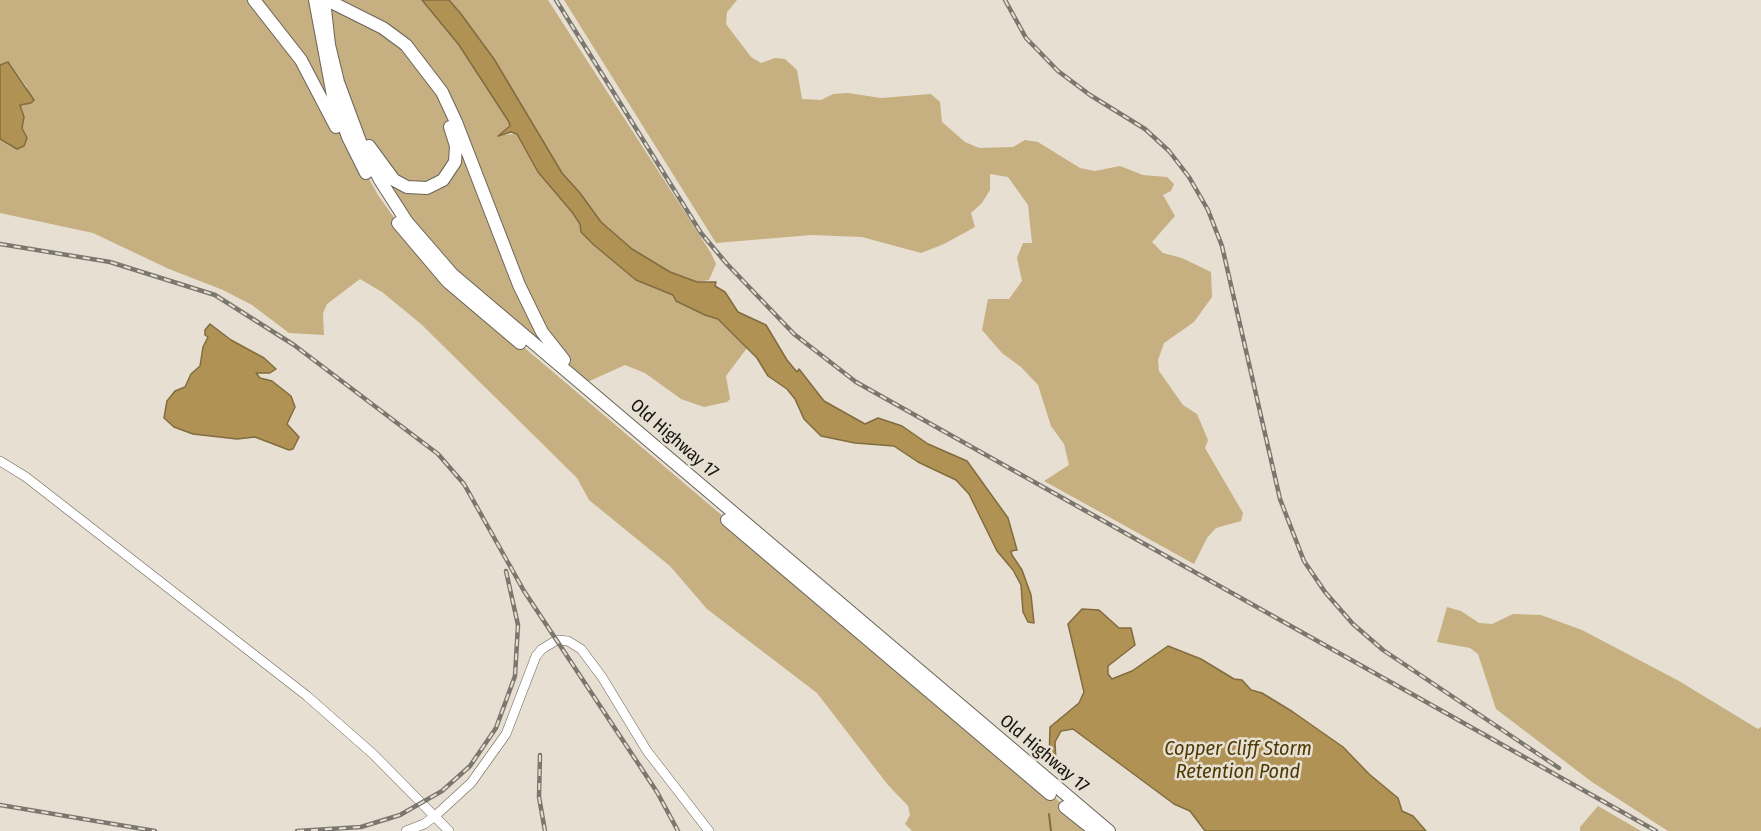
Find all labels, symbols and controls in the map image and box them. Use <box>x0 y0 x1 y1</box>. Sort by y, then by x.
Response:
street label: Old Highway 17 <box>625 395 723 483</box>
street label: Old Highway 17 <box>995 710 1093 798</box>
water label: Copper Cliff Storm Retention Pond <box>1164 737 1312 784</box>

